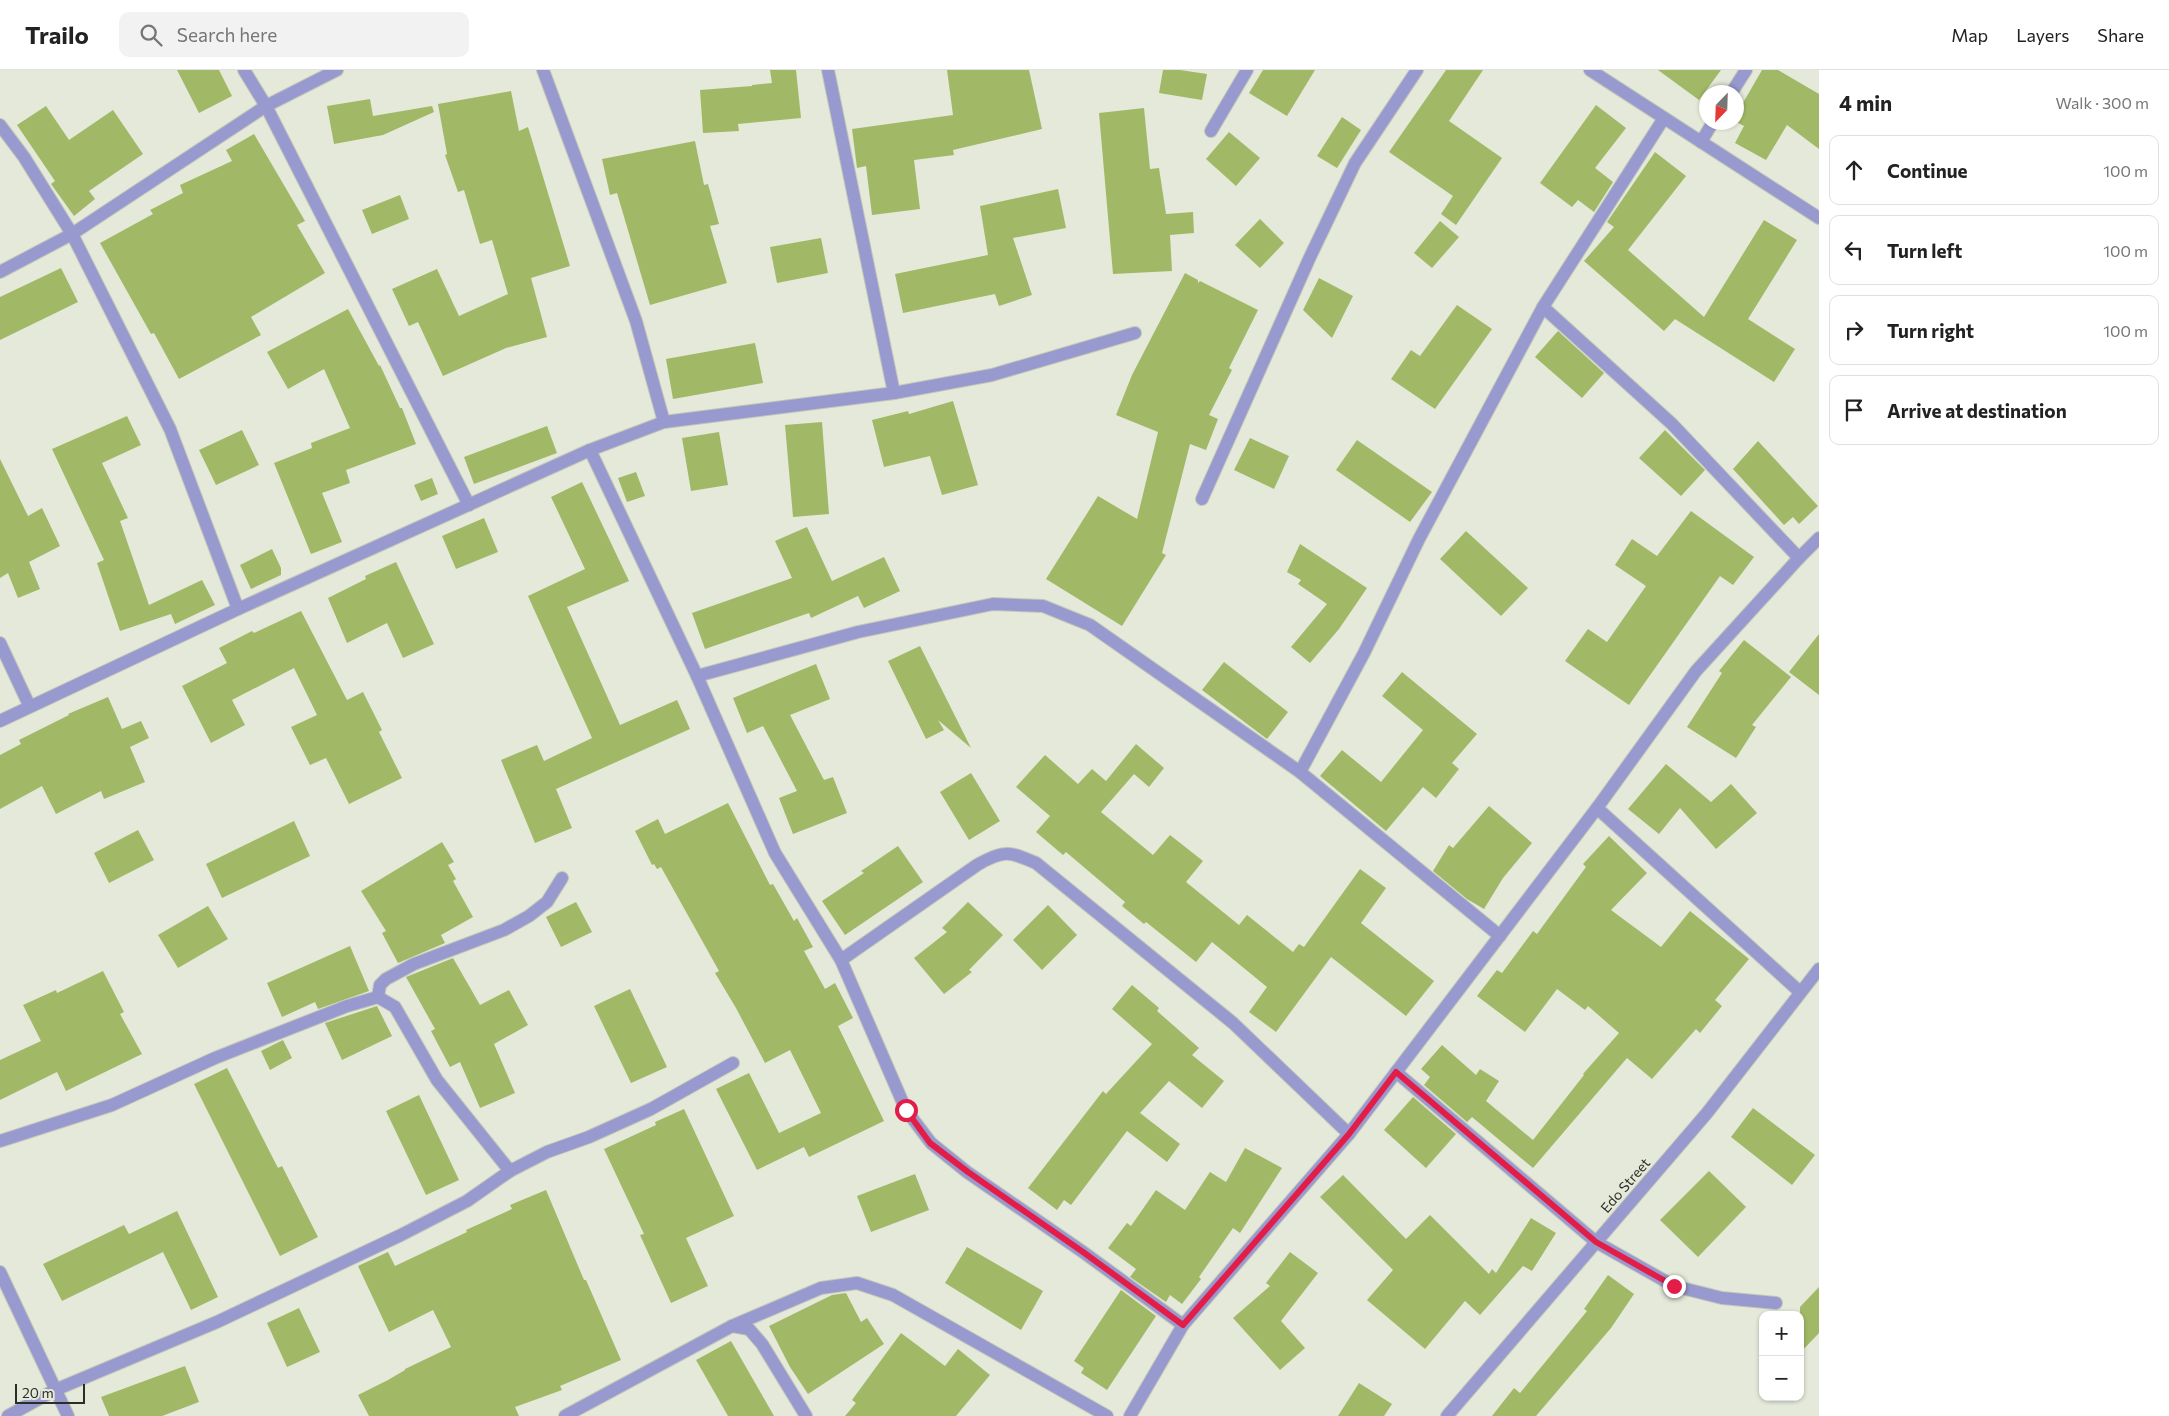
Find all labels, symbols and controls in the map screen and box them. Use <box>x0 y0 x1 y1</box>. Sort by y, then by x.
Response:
search box <box>119 12 469 57</box>
text: Trailo <box>25 20 89 49</box>
icon: search <box>137 21 165 49</box>
text: Search here <box>177 23 277 46</box>
text: Map <box>1951 24 1988 46</box>
text: Layers <box>2016 24 2069 46</box>
text: Share <box>2097 24 2144 46</box>
north arrow <box>1699 85 1744 130</box>
text: 4 min <box>1839 90 1892 115</box>
text: Walk · 300 m <box>2055 93 2149 112</box>
icon: ahead <box>1840 156 1868 184</box>
text: Continue <box>1887 159 1967 182</box>
text: 100 m <box>2103 161 2148 180</box>
icon: left <box>1840 236 1868 264</box>
text: Turn left <box>1887 239 1962 262</box>
text: 100 m <box>2103 241 2148 260</box>
icon: right <box>1840 316 1868 344</box>
text: Turn right <box>1887 319 1974 342</box>
text: 100 m <box>2103 321 2148 340</box>
icon: arrive <box>1840 396 1868 424</box>
text: Arrive at destination <box>1887 399 2067 422</box>
route start <box>895 1099 918 1122</box>
street label: Edo Street <box>1597 1154 1654 1216</box>
route end <box>1663 1275 1686 1298</box>
map controls <box>1759 1311 1804 1401</box>
button: + <box>1759 1311 1804 1356</box>
button: − <box>1759 1356 1804 1401</box>
scale bar <box>15 1381 85 1404</box>
text: 20 m <box>22 1384 54 1401</box>

